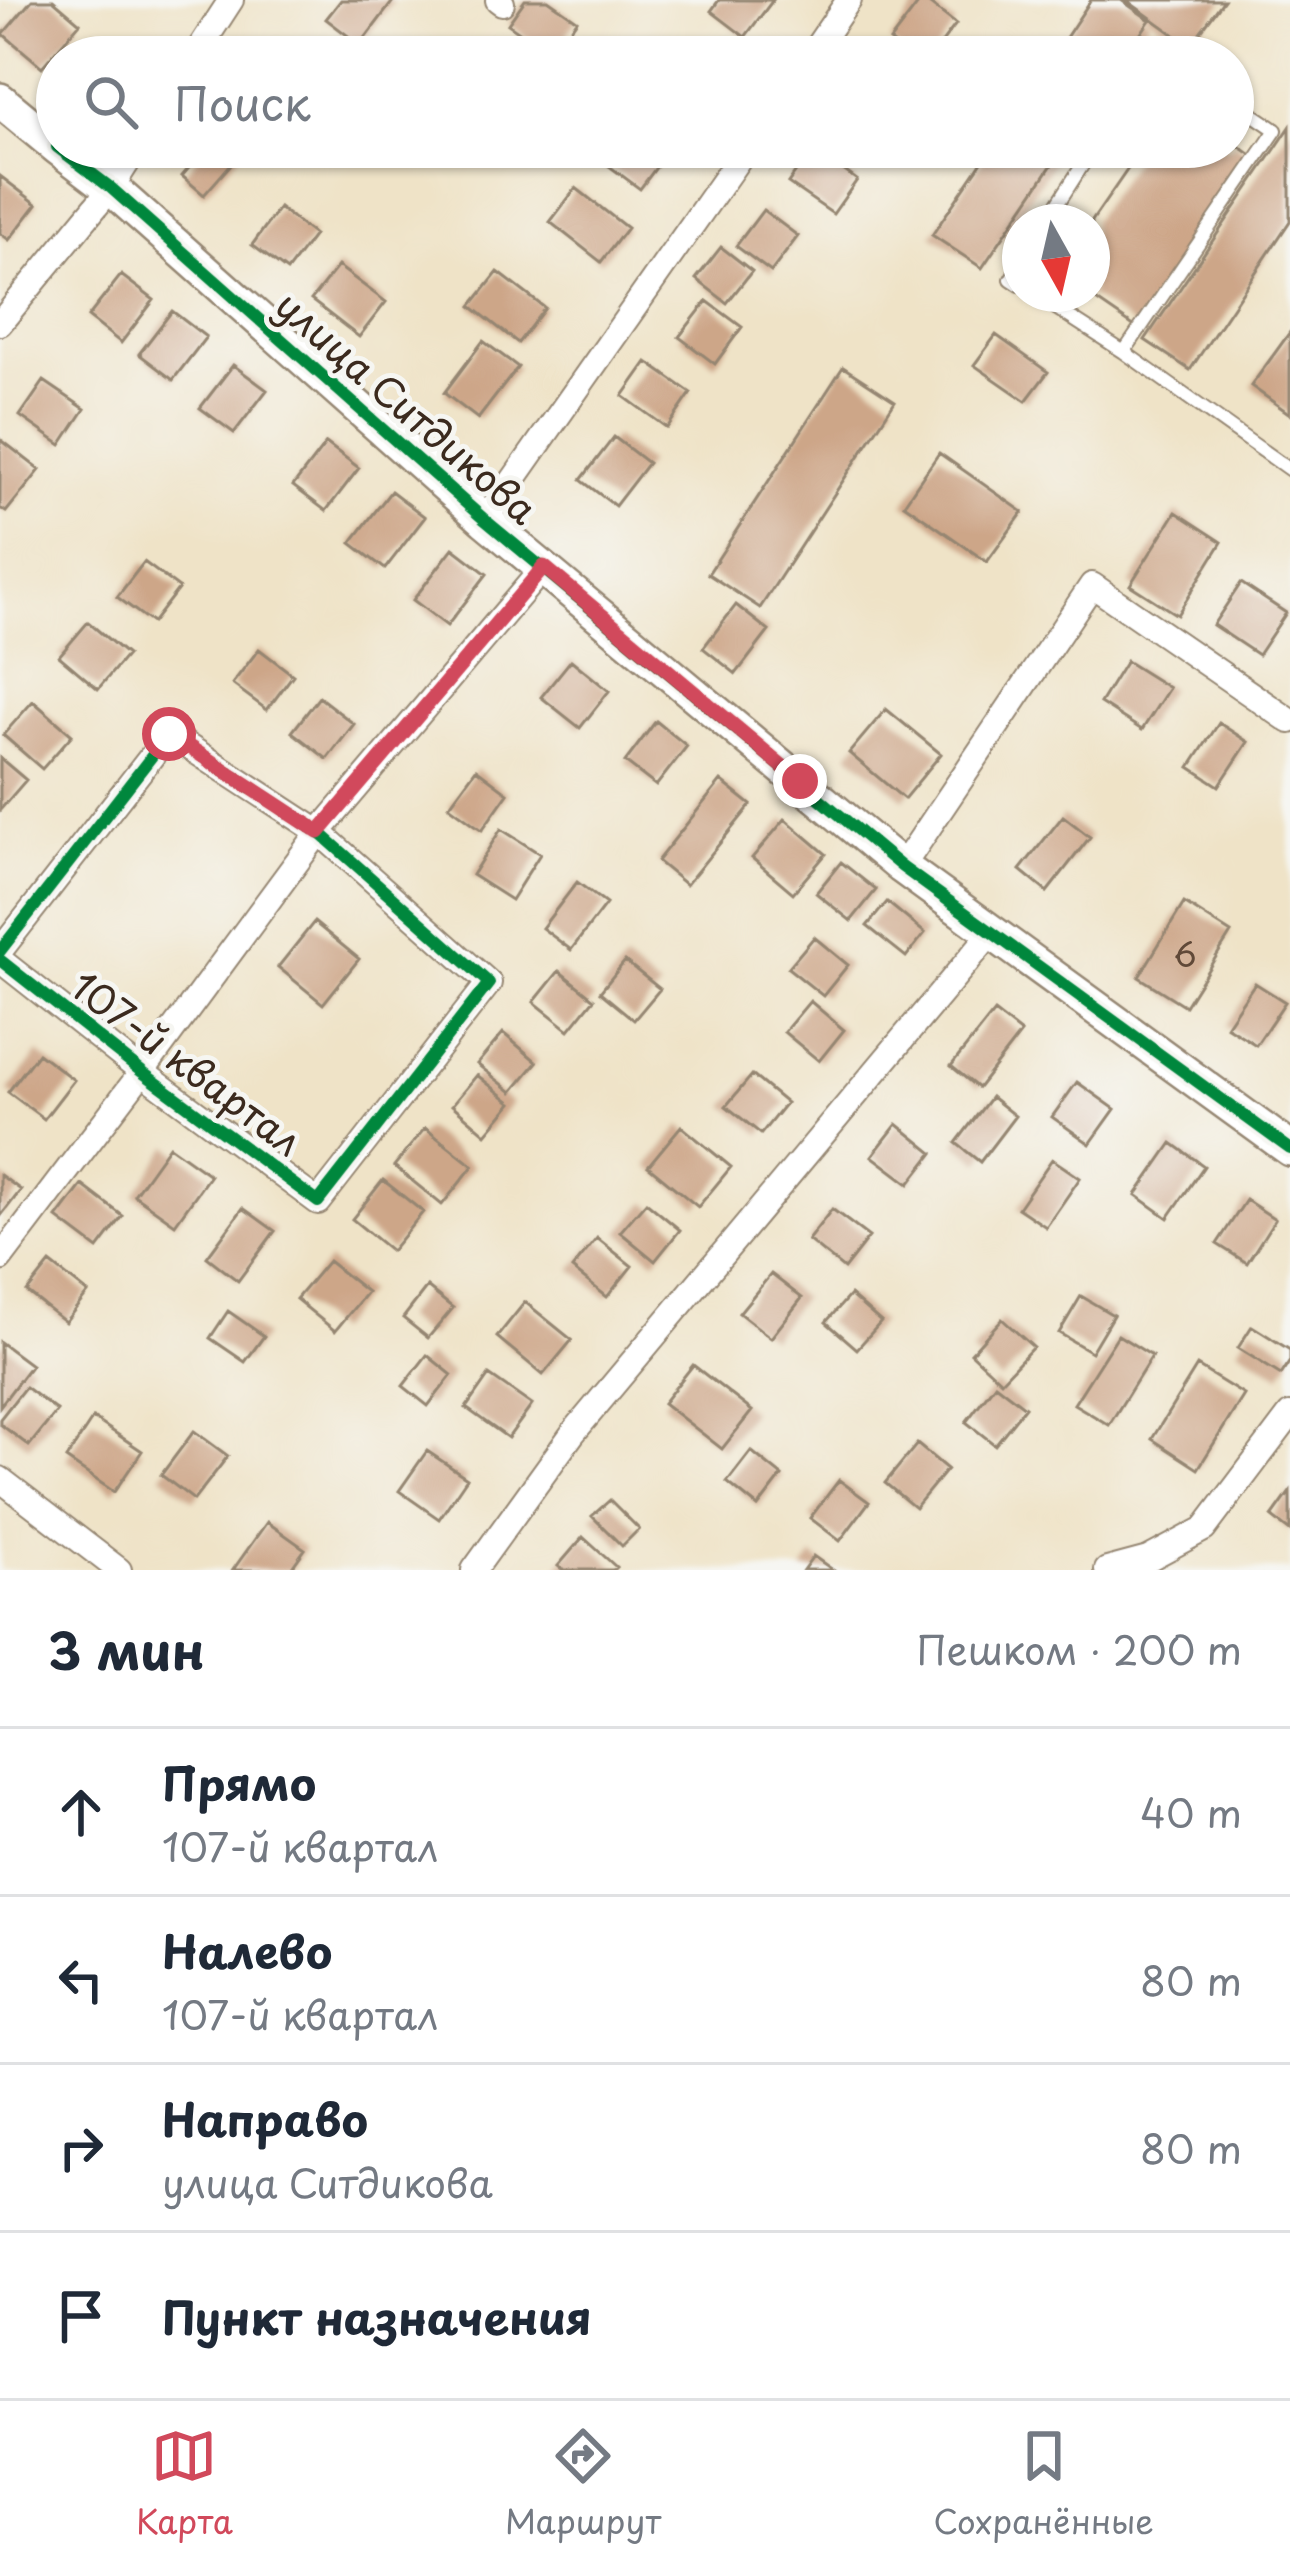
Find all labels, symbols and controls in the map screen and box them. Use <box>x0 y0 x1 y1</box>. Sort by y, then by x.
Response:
search box <box>36 36 1254 168</box>
text: Поиск <box>174 68 311 136</box>
icon: search <box>78 69 144 135</box>
north arrow <box>1002 204 1110 312</box>
street label: улица Ситдикова <box>263 275 552 537</box>
route start <box>142 707 196 761</box>
route end <box>773 754 827 808</box>
house number: 6 <box>1173 928 1197 978</box>
street label: 107-й квартал <box>59 955 316 1169</box>
text: 3 мин <box>48 1610 205 1687</box>
text: Пешком · 200 m <box>916 1619 1242 1678</box>
text: Прямо <box>162 1748 316 1816</box>
icon: ahead <box>48 1779 114 1845</box>
text: 40 m <box>1140 1782 1242 1841</box>
text: 107-й квартал <box>162 1816 438 1875</box>
text: Налево <box>162 1916 332 1984</box>
icon: left <box>48 1947 114 2013</box>
text: 80 m <box>1140 1950 1242 2009</box>
text: 107-й квартал <box>162 1984 438 2043</box>
text: Направо <box>162 2084 368 2152</box>
icon: right <box>48 2115 114 2181</box>
text: 80 m <box>1140 2118 1242 2177</box>
text: улица Ситдикова <box>162 2152 493 2211</box>
text: Пункт назначения <box>162 2282 592 2350</box>
icon: arrive <box>48 2283 114 2349</box>
tab: Карта <box>136 2423 233 2545</box>
tab: Маршрут <box>505 2423 661 2545</box>
tab: Сохранённые <box>933 2423 1154 2545</box>

